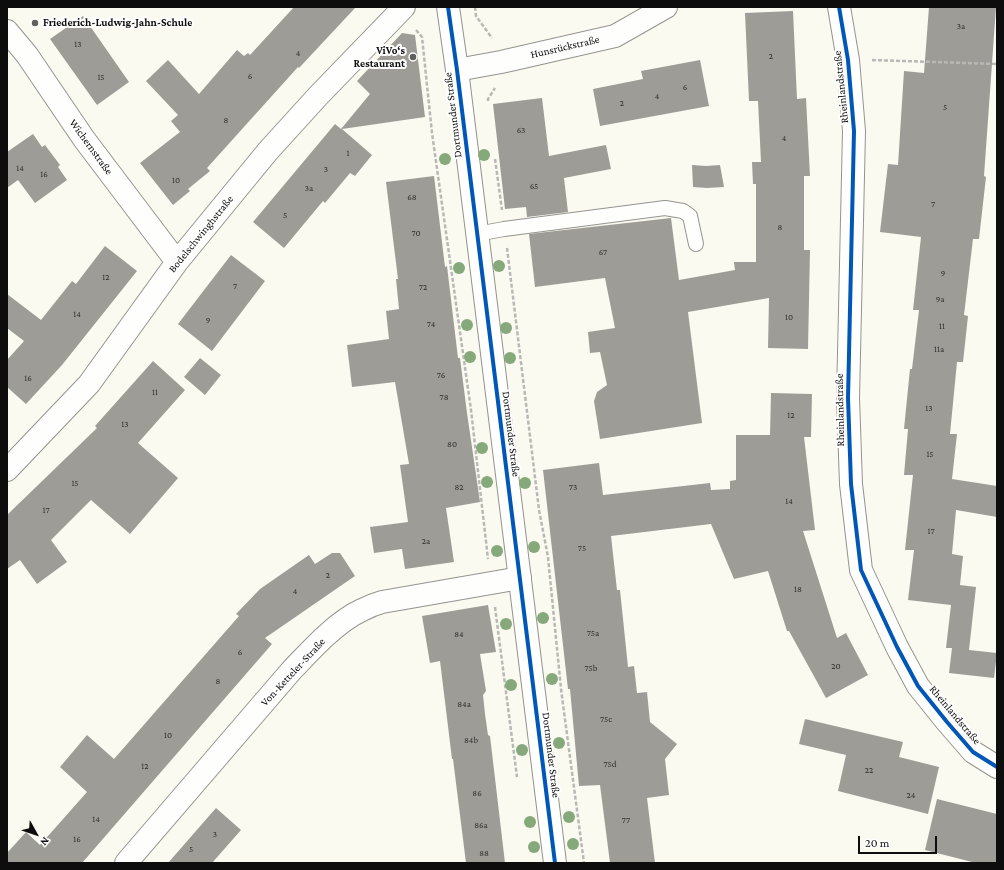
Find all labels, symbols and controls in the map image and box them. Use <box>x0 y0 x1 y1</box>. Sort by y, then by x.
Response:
place label: Friederich-Ludwig-Jahn-Schule <box>43 16 192 30</box>
marker: Friederich-Ludwig-Jahn-Schule <box>30 18 40 28</box>
house number: 3a <box>957 21 965 31</box>
street label: Hunsrückstraße <box>529 33 601 61</box>
house number: 13 <box>74 39 82 49</box>
place label: ViVo‘s Restaurant <box>354 44 405 70</box>
house number: 4 <box>296 48 300 58</box>
street label: Rheinlandstraße <box>831 50 851 124</box>
house number: 2 <box>769 51 773 61</box>
marker: ViVo‘s Restaurant <box>408 52 418 62</box>
house number: 6 <box>248 71 252 81</box>
street label: Dortmunder Straße <box>441 71 465 159</box>
house number: 15 <box>97 72 105 82</box>
house number: 6 <box>683 82 687 92</box>
house number: 4 <box>655 91 659 101</box>
house number: 2 <box>620 98 624 108</box>
house number: 5 <box>943 102 947 112</box>
house number: 8 <box>224 115 228 125</box>
street label: Wichernstraße <box>66 117 116 177</box>
house number: 63 <box>517 125 525 135</box>
house number: 4 <box>782 133 786 143</box>
house number: 1 <box>347 148 349 158</box>
house number: 14 <box>16 163 24 173</box>
house number: 3 <box>324 164 328 174</box>
house number: 16 <box>40 169 48 179</box>
house number: 10 <box>172 175 180 185</box>
house number: 65 <box>530 181 538 191</box>
house number: 3a <box>305 183 313 193</box>
house number: 68 <box>407 192 417 202</box>
street label: Bodelschwinghstraße <box>166 193 236 275</box>
house number: 7 <box>931 199 935 209</box>
house number: 5 <box>283 210 287 220</box>
house number: 8 <box>778 222 782 232</box>
house number: 70 <box>411 228 421 238</box>
house number: 67 <box>599 247 607 257</box>
house number: 9 <box>941 268 945 278</box>
house number: 12 <box>102 272 110 282</box>
house number: 7 <box>233 281 237 291</box>
house number: 72 <box>419 282 427 292</box>
house number: 9a <box>936 294 944 304</box>
house number: 14 <box>73 309 81 319</box>
house number: 10 <box>785 312 793 322</box>
house number: 9 <box>206 315 210 325</box>
house number: 74 <box>427 319 435 329</box>
house number: 11 <box>939 321 945 331</box>
house number: 11a <box>934 344 944 354</box>
house number: 76 <box>437 370 445 380</box>
house number: 16 <box>24 373 32 383</box>
street label: Rheinlandstraße <box>833 373 847 447</box>
house number: 11 <box>152 387 158 397</box>
street label: Dortmunder Straße <box>499 390 523 478</box>
house number: 78 <box>440 392 448 402</box>
house number: 13 <box>925 403 933 413</box>
house number: 12 <box>787 410 795 420</box>
house number: 13 <box>121 419 129 429</box>
house number: 80 <box>447 439 457 449</box>
house number: 15 <box>926 449 934 459</box>
house number: 15 <box>71 478 79 488</box>
house number: 82 <box>454 482 464 492</box>
house number: 73 <box>569 482 577 492</box>
house number: 14 <box>785 496 793 506</box>
house number: 17 <box>42 505 50 515</box>
house number: 17 <box>927 526 935 536</box>
house number: 2a <box>422 536 430 546</box>
house number: 75 <box>578 543 586 553</box>
house number: 2 <box>326 570 330 580</box>
house number: 18 <box>794 584 802 594</box>
house number: 4 <box>293 586 297 596</box>
house number: 75a <box>587 628 599 638</box>
house number: 84 <box>454 629 464 639</box>
street label: Von-Ketteler-Straße <box>258 635 328 709</box>
house number: 6 <box>238 647 242 657</box>
house number: 20 <box>831 661 841 671</box>
house number: 75b <box>585 663 597 673</box>
house number: 8 <box>216 676 220 686</box>
street label: Rheinlandstraße <box>926 683 984 747</box>
house number: 84a <box>457 699 471 709</box>
street label: Dortmunder Straße <box>539 711 563 799</box>
house number: 75c <box>600 714 612 724</box>
house number: 10 <box>164 730 172 740</box>
house number: 84b <box>464 735 478 745</box>
house number: 75d <box>603 759 617 769</box>
house number: 12 <box>141 761 149 771</box>
house number: 22 <box>865 765 873 775</box>
house number: 86 <box>472 788 482 798</box>
house number: 24 <box>907 790 915 800</box>
north arrow <box>16 814 56 854</box>
house number: 14 <box>92 814 100 824</box>
house number: 77 <box>622 815 630 825</box>
house number: 86a <box>474 820 488 830</box>
scale bar <box>860 828 939 854</box>
house number: 3 <box>213 829 217 839</box>
house number: 16 <box>73 834 81 844</box>
text: N <box>38 835 52 848</box>
text: 20 m <box>865 836 889 850</box>
house number: 5 <box>189 844 193 854</box>
house number: 88 <box>479 848 489 858</box>

